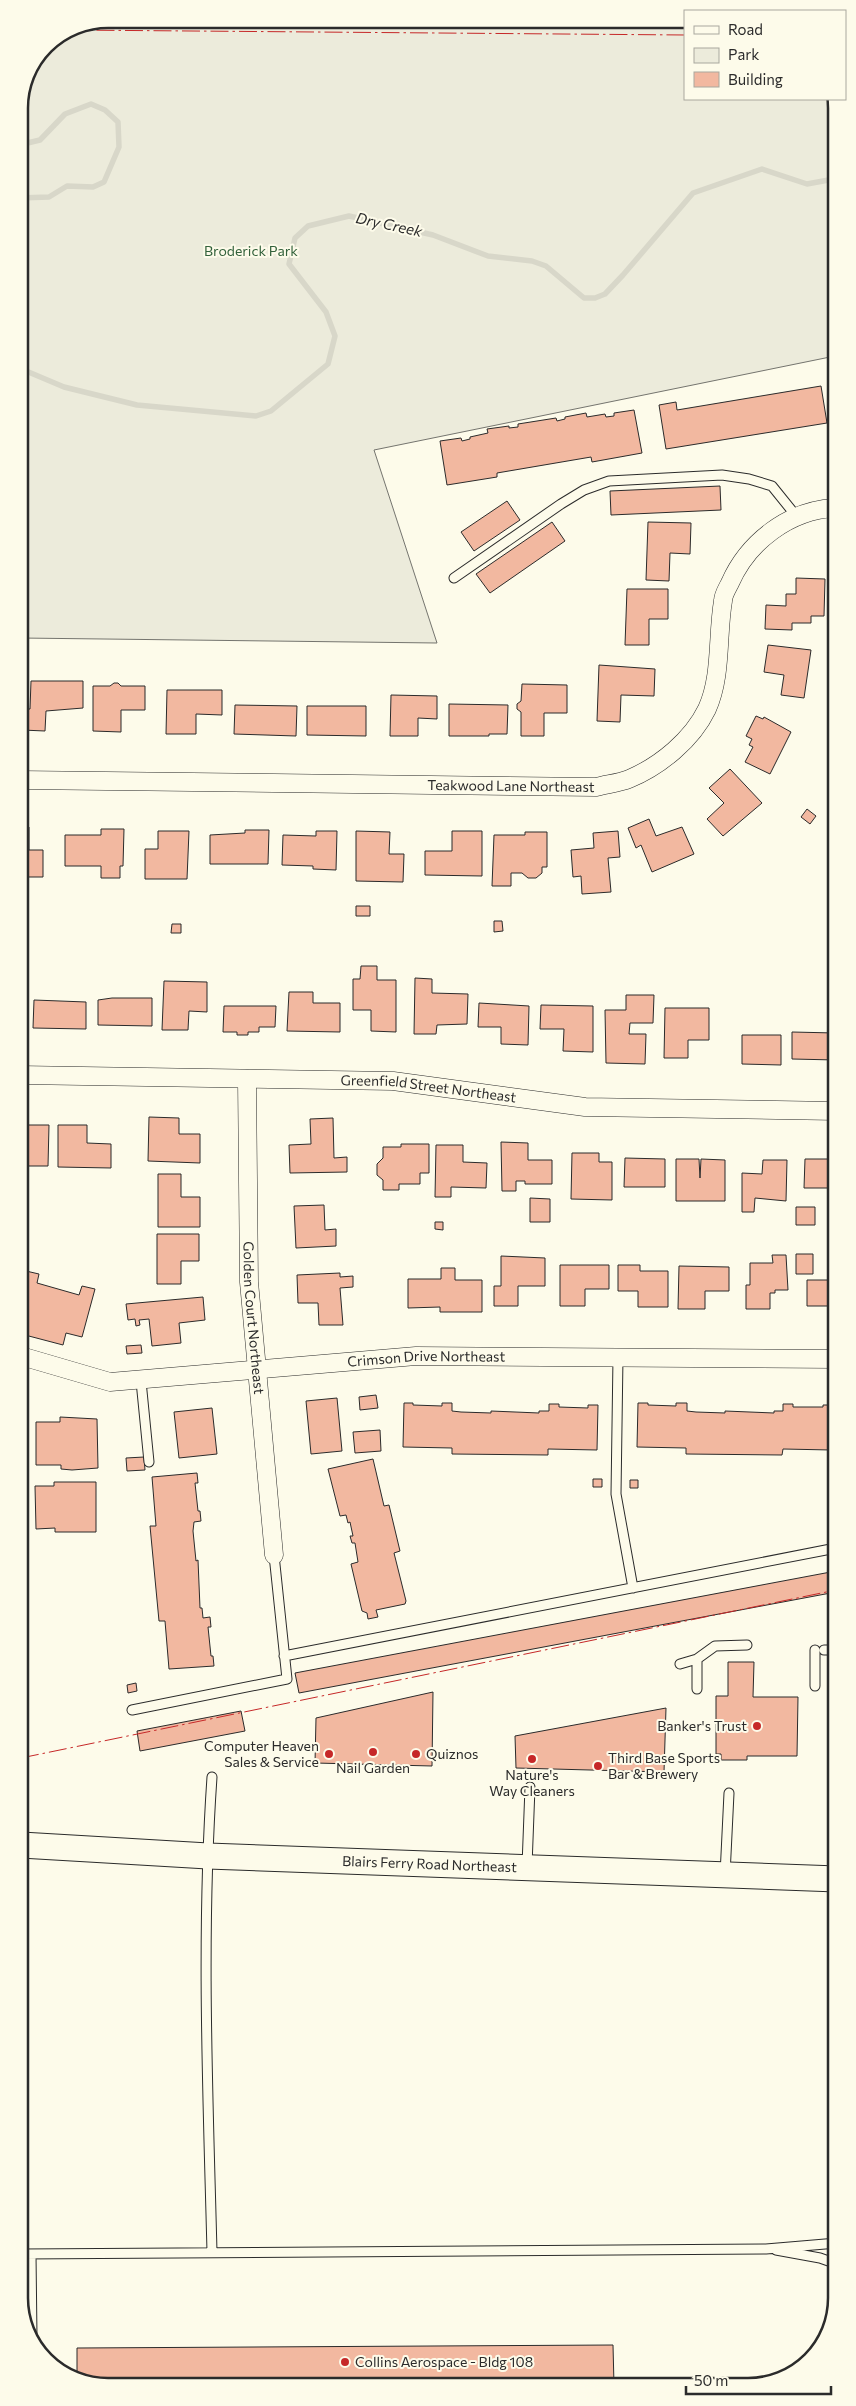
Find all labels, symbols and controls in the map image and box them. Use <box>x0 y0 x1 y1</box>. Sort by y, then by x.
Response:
legend <box>684 10 846 100</box>
text: Road <box>728 20 763 38</box>
text: Park <box>728 45 759 63</box>
text: Building <box>728 70 783 88</box>
water label: Dry Creek <box>354 208 425 240</box>
park label: Broderick Park <box>204 242 298 259</box>
street label: Teakwood Lane Northeast <box>427 776 595 795</box>
street label: Greenfield Street Northeast <box>340 1071 518 1106</box>
street label: Golden Court Northeast <box>241 1241 268 1395</box>
street label: Crimson Drive Northeast <box>347 1347 506 1370</box>
place label: Banker's Trust <box>657 1717 747 1734</box>
marker: Banker's Trust <box>751 1720 763 1732</box>
place label: Computer Heaven Sales & Service <box>204 1737 319 1770</box>
place label: Quiznos <box>426 1745 478 1762</box>
marker: Nail Garden <box>367 1746 379 1758</box>
marker: Computer Heaven Sales & Service <box>323 1748 335 1760</box>
marker: Quiznos <box>410 1748 422 1760</box>
place label: Third Base Sports Bar & Brewery <box>608 1749 720 1782</box>
marker: Nature's Way Cleaners <box>526 1753 538 1765</box>
place label: Nail Garden <box>336 1759 410 1776</box>
marker: Third Base Sports Bar & Brewery <box>592 1760 604 1772</box>
place label: Nature's Way Cleaners <box>489 1766 575 1799</box>
street label: Blairs Ferry Road Northeast <box>342 1852 517 1875</box>
place label: Collins Aerospace - Bldg 108 <box>355 2353 533 2370</box>
marker: Collins Aerospace - Bldg 108 <box>339 2356 351 2368</box>
scale bar <box>686 2364 831 2396</box>
text: 50 m <box>694 2371 728 2389</box>

